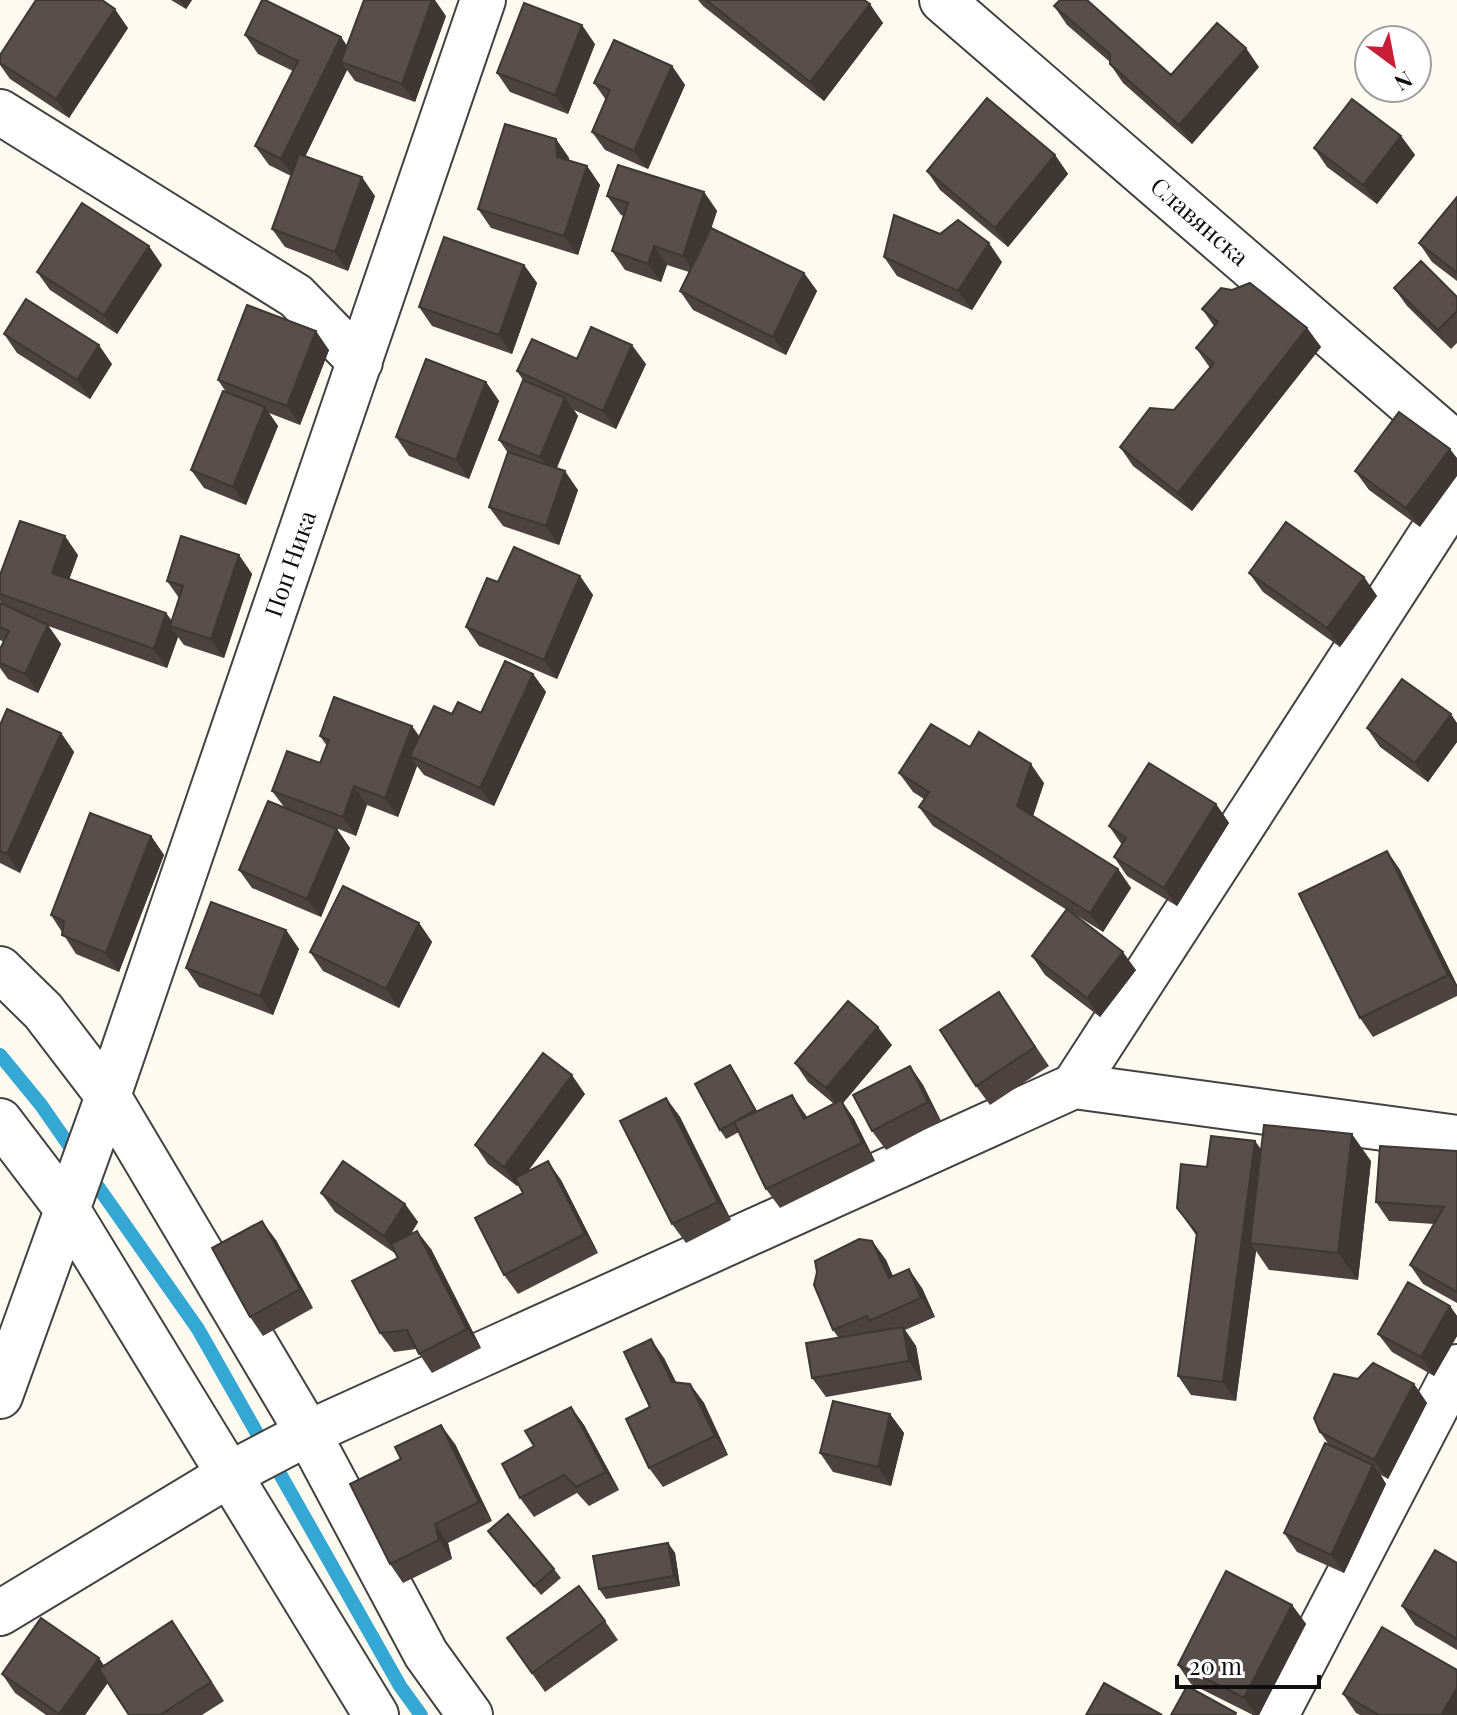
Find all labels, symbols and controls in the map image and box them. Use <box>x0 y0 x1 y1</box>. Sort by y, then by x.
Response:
north arrow <box>1353 24 1433 104</box>
text: N <box>1389 65 1419 99</box>
street label: Славянска <box>1145 169 1256 272</box>
street label: Поп Ника <box>256 506 322 621</box>
scale bar <box>1177 1639 1319 1689</box>
text: 20 m <box>1189 1649 1242 1681</box>

